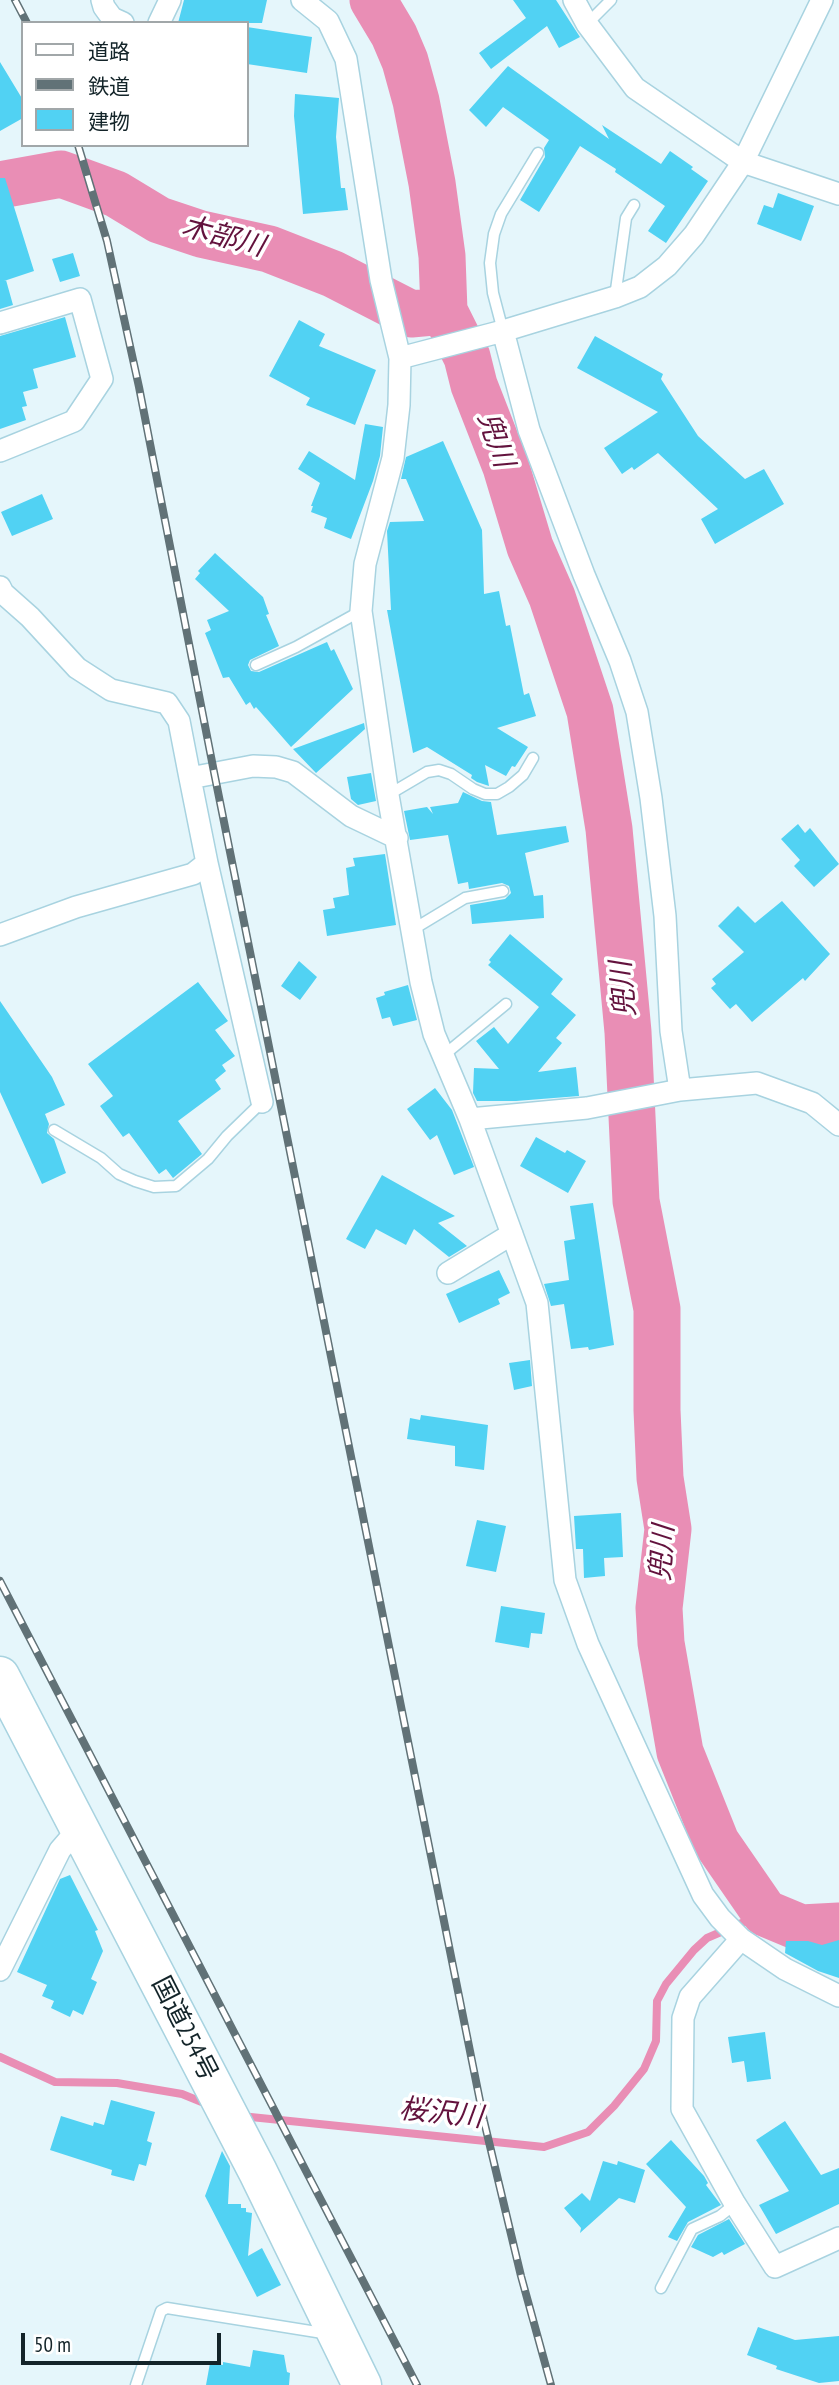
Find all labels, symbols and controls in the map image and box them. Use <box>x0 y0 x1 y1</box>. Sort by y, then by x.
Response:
legend <box>21 21 248 147</box>
text: 道路 <box>88 38 130 65</box>
text: 鉄道 <box>88 73 130 100</box>
text: 建物 <box>88 108 130 135</box>
water label: 木部川 <box>178 210 268 264</box>
water label: 兜川 <box>470 408 520 472</box>
water label: 兜川 <box>605 960 643 1018</box>
water label: 兜川 <box>644 1524 682 1582</box>
street label: 国道254号 <box>144 1972 224 2086</box>
water label: 桜沢川 <box>397 2093 485 2135</box>
scale bar <box>24 2318 224 2362</box>
text: 50 m <box>34 2331 71 2358</box>

